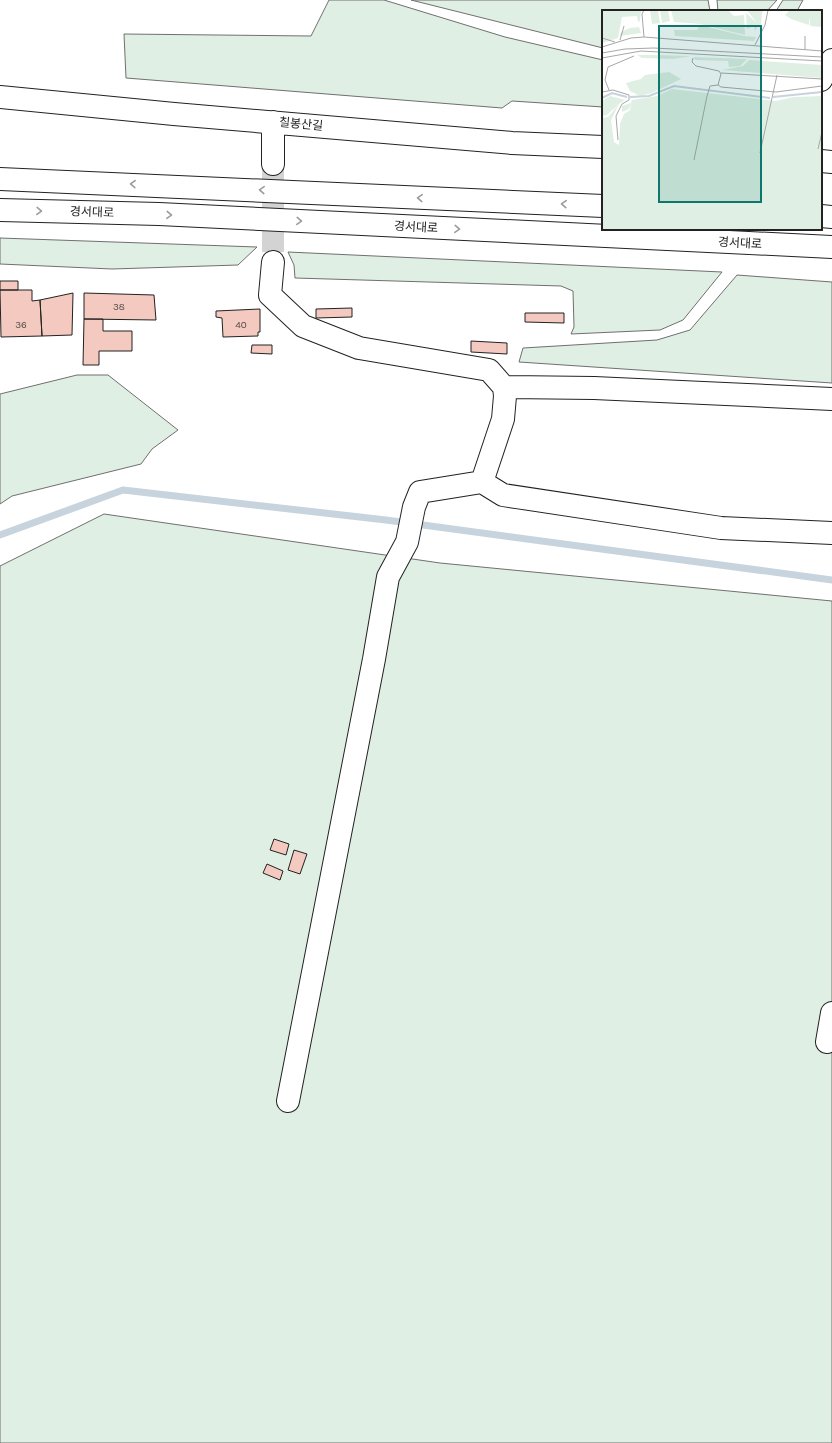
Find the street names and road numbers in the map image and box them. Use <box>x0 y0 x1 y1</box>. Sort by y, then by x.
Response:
street label: 칠봉산길 <box>278 115 324 133</box>
street label: 경서대로 <box>70 204 114 220</box>
street label: 경서대로 <box>394 219 438 235</box>
street label: 경서대로 <box>718 235 762 251</box>

